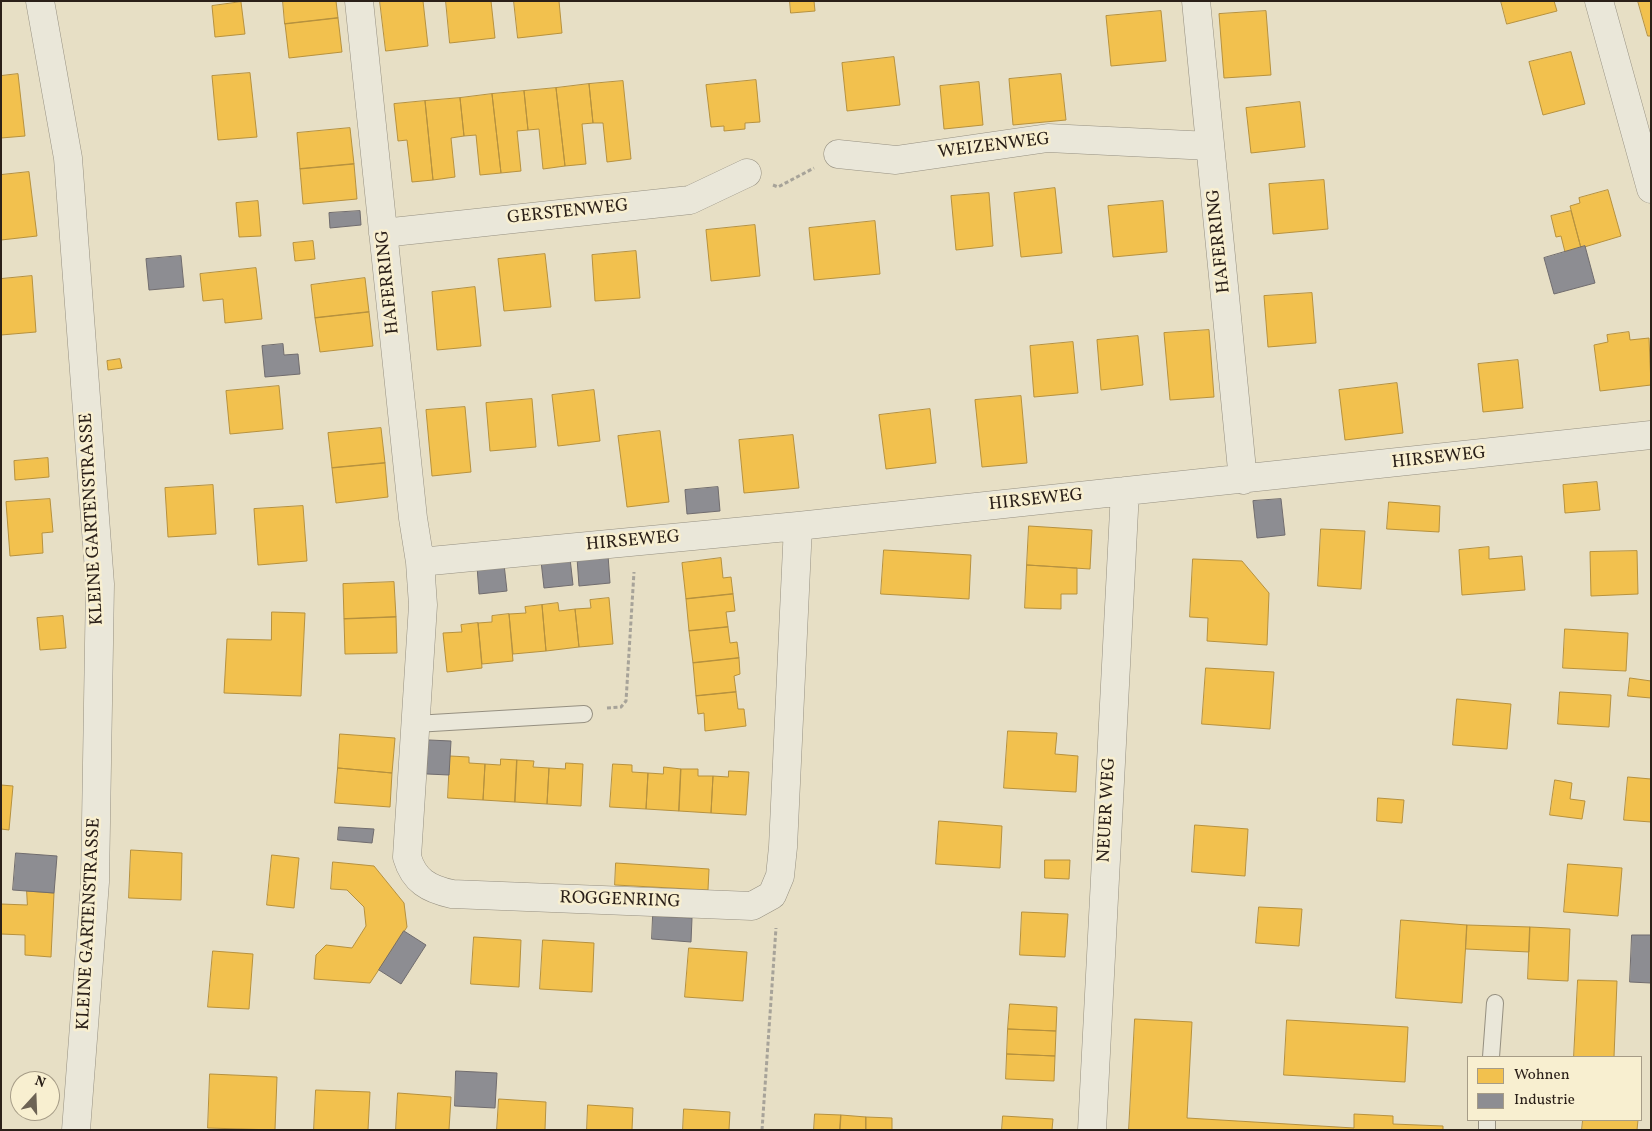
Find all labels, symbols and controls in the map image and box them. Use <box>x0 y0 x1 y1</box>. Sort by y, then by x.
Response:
street label: WEIZENWEG <box>937 129 1051 165</box>
street label: HAFERRING <box>1204 188 1236 294</box>
street label: GERSTENWEG <box>506 196 630 230</box>
street label: HAFERRING <box>373 229 405 335</box>
street label: KLEINE GARTENSTRASSE <box>77 412 109 626</box>
street label: HIRSEWEG <box>1391 443 1487 475</box>
street label: HIRSEWEG <box>988 485 1084 517</box>
street label: HIRSEWEG <box>585 527 681 557</box>
street label: NEUER WEG <box>1094 757 1122 863</box>
street label: KLEINE GARTENSTRASSE <box>74 817 106 1031</box>
street label: ROGGENRING <box>559 888 681 914</box>
legend <box>1467 1056 1642 1121</box>
text: Wohnen <box>1514 1065 1570 1086</box>
north arrow <box>10 1071 60 1121</box>
text: N <box>32 1072 48 1093</box>
text: Industrie <box>1514 1090 1575 1111</box>

